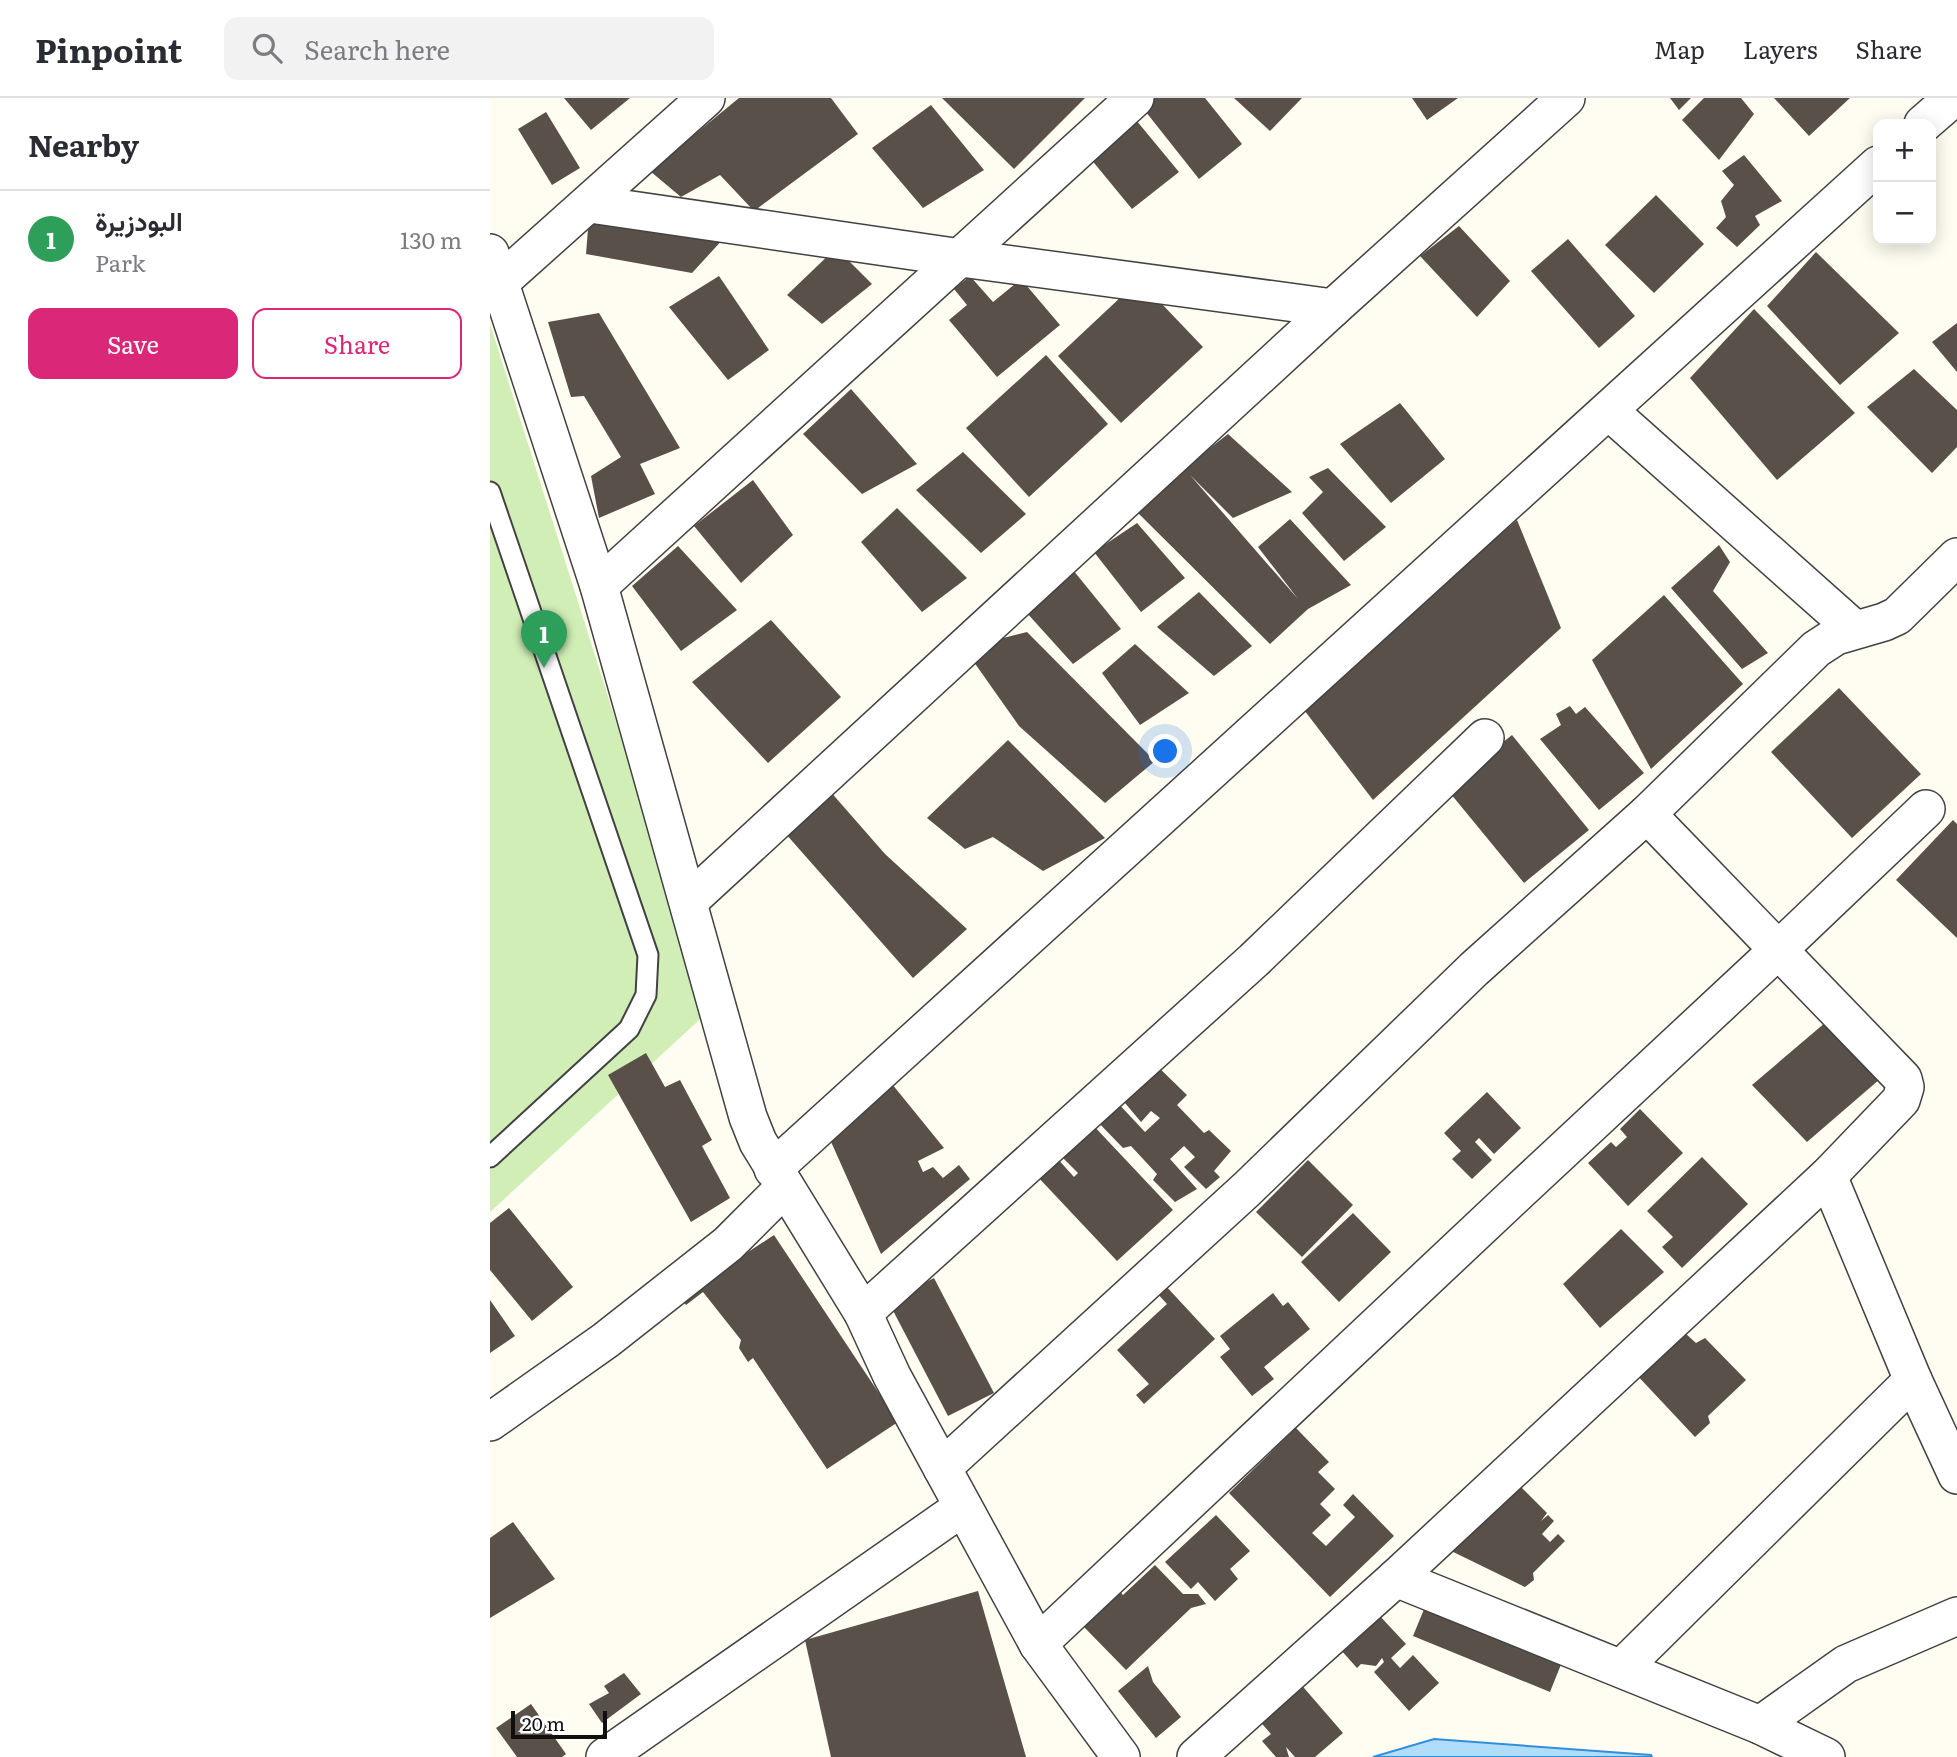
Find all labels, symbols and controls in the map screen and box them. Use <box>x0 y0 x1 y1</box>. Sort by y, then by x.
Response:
search box <box>224 17 714 80</box>
text: Pinpoint <box>35 24 182 73</box>
icon: search <box>248 29 286 67</box>
text: Search here <box>304 29 450 68</box>
text: Map <box>1654 31 1705 66</box>
text: Layers <box>1743 31 1817 66</box>
text: Share <box>1855 31 1922 66</box>
map controls <box>1873 119 1936 245</box>
button: + <box>1873 119 1936 182</box>
text: Nearby <box>28 122 139 166</box>
button: − <box>1873 182 1936 245</box>
text: البودزيرة <box>95 200 183 239</box>
text: 1 <box>46 222 56 256</box>
text: 130 m <box>400 222 462 256</box>
text: Park <box>95 245 145 279</box>
button: Save <box>28 308 238 379</box>
button: Share <box>252 308 462 379</box>
pin: 1 <box>521 610 567 668</box>
your location <box>1148 734 1182 768</box>
scale bar <box>511 1708 607 1740</box>
text: 20 m <box>522 1709 565 1737</box>

